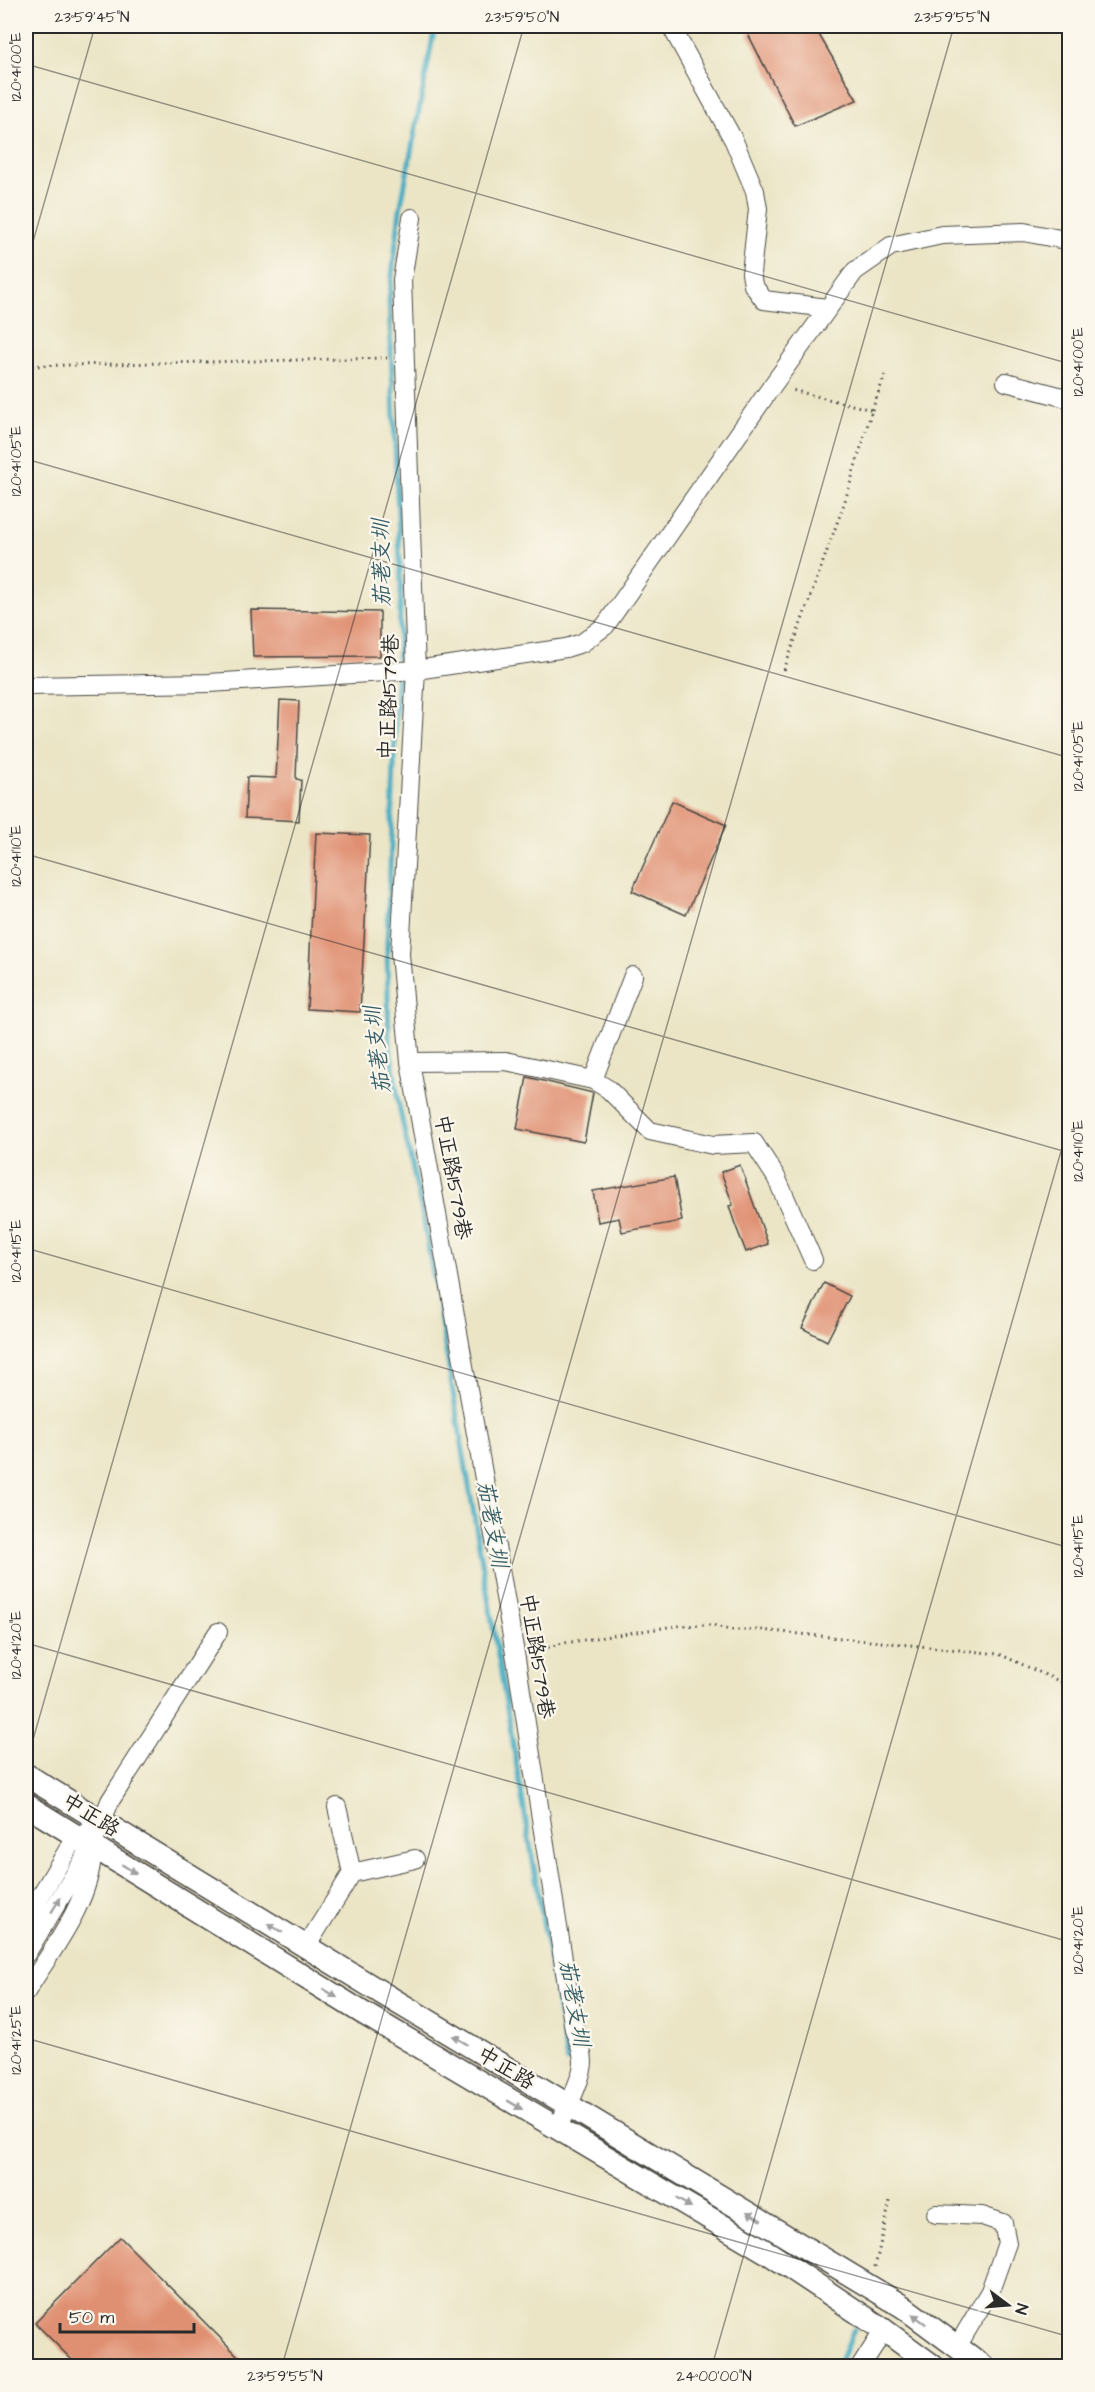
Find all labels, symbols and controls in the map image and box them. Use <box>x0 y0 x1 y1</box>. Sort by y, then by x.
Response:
text: 23°59'45"N <box>55 7 129 28</box>
text: 23°59'50"N <box>485 7 559 28</box>
text: 23°59'55"N <box>914 7 990 28</box>
text: 120°41'00"E <box>6 32 27 102</box>
text: 120°41'00"E <box>1068 327 1089 397</box>
text: 120°41'05"E <box>6 426 27 496</box>
water label: 茄荖支圳 <box>366 517 398 607</box>
street label: 中正路1579巷 <box>372 633 406 761</box>
text: 120°41'05"E <box>1068 721 1089 791</box>
text: 120°41'10"E <box>6 825 27 887</box>
water label: 茄荖支圳 <box>357 1002 399 1096</box>
street label: 中正路1579巷 <box>428 1112 478 1242</box>
text: 120°41'10"E <box>1068 1120 1089 1182</box>
text: 120°41'15"E <box>6 1219 27 1282</box>
water label: 茄荖支圳 <box>469 1478 515 1572</box>
text: 120°41'15"E <box>1068 1514 1089 1577</box>
street label: 中正路1579巷 <box>513 1591 561 1721</box>
text: 120°41'20"E <box>6 1611 27 1679</box>
street label: 中正路 <box>57 1786 125 1844</box>
one-way arrow <box>121 1863 137 1874</box>
one-way arrow <box>51 1896 62 1913</box>
text: 120°41'20"E <box>1068 1906 1089 1974</box>
one-way arrow <box>267 1923 284 1934</box>
water label: 茄荖支圳 <box>551 1957 597 2051</box>
one-way arrow <box>322 1988 338 1999</box>
text: 120°41'25"E <box>6 2005 27 2075</box>
one-way arrow <box>451 2035 468 2045</box>
street label: 中正路 <box>472 2039 540 2097</box>
one-way arrow <box>507 2099 523 2110</box>
one-way arrow <box>676 2198 692 2209</box>
one-way arrow <box>746 2210 762 2221</box>
north arrow <box>978 2275 1038 2335</box>
scale bar <box>60 2296 194 2334</box>
text: N <box>1010 2301 1033 2317</box>
text: 50 m <box>69 2305 114 2330</box>
one-way arrow <box>912 2313 928 2325</box>
text: 23°59'55"N <box>247 2366 323 2387</box>
text: 24°00'00"N <box>676 2366 752 2387</box>

